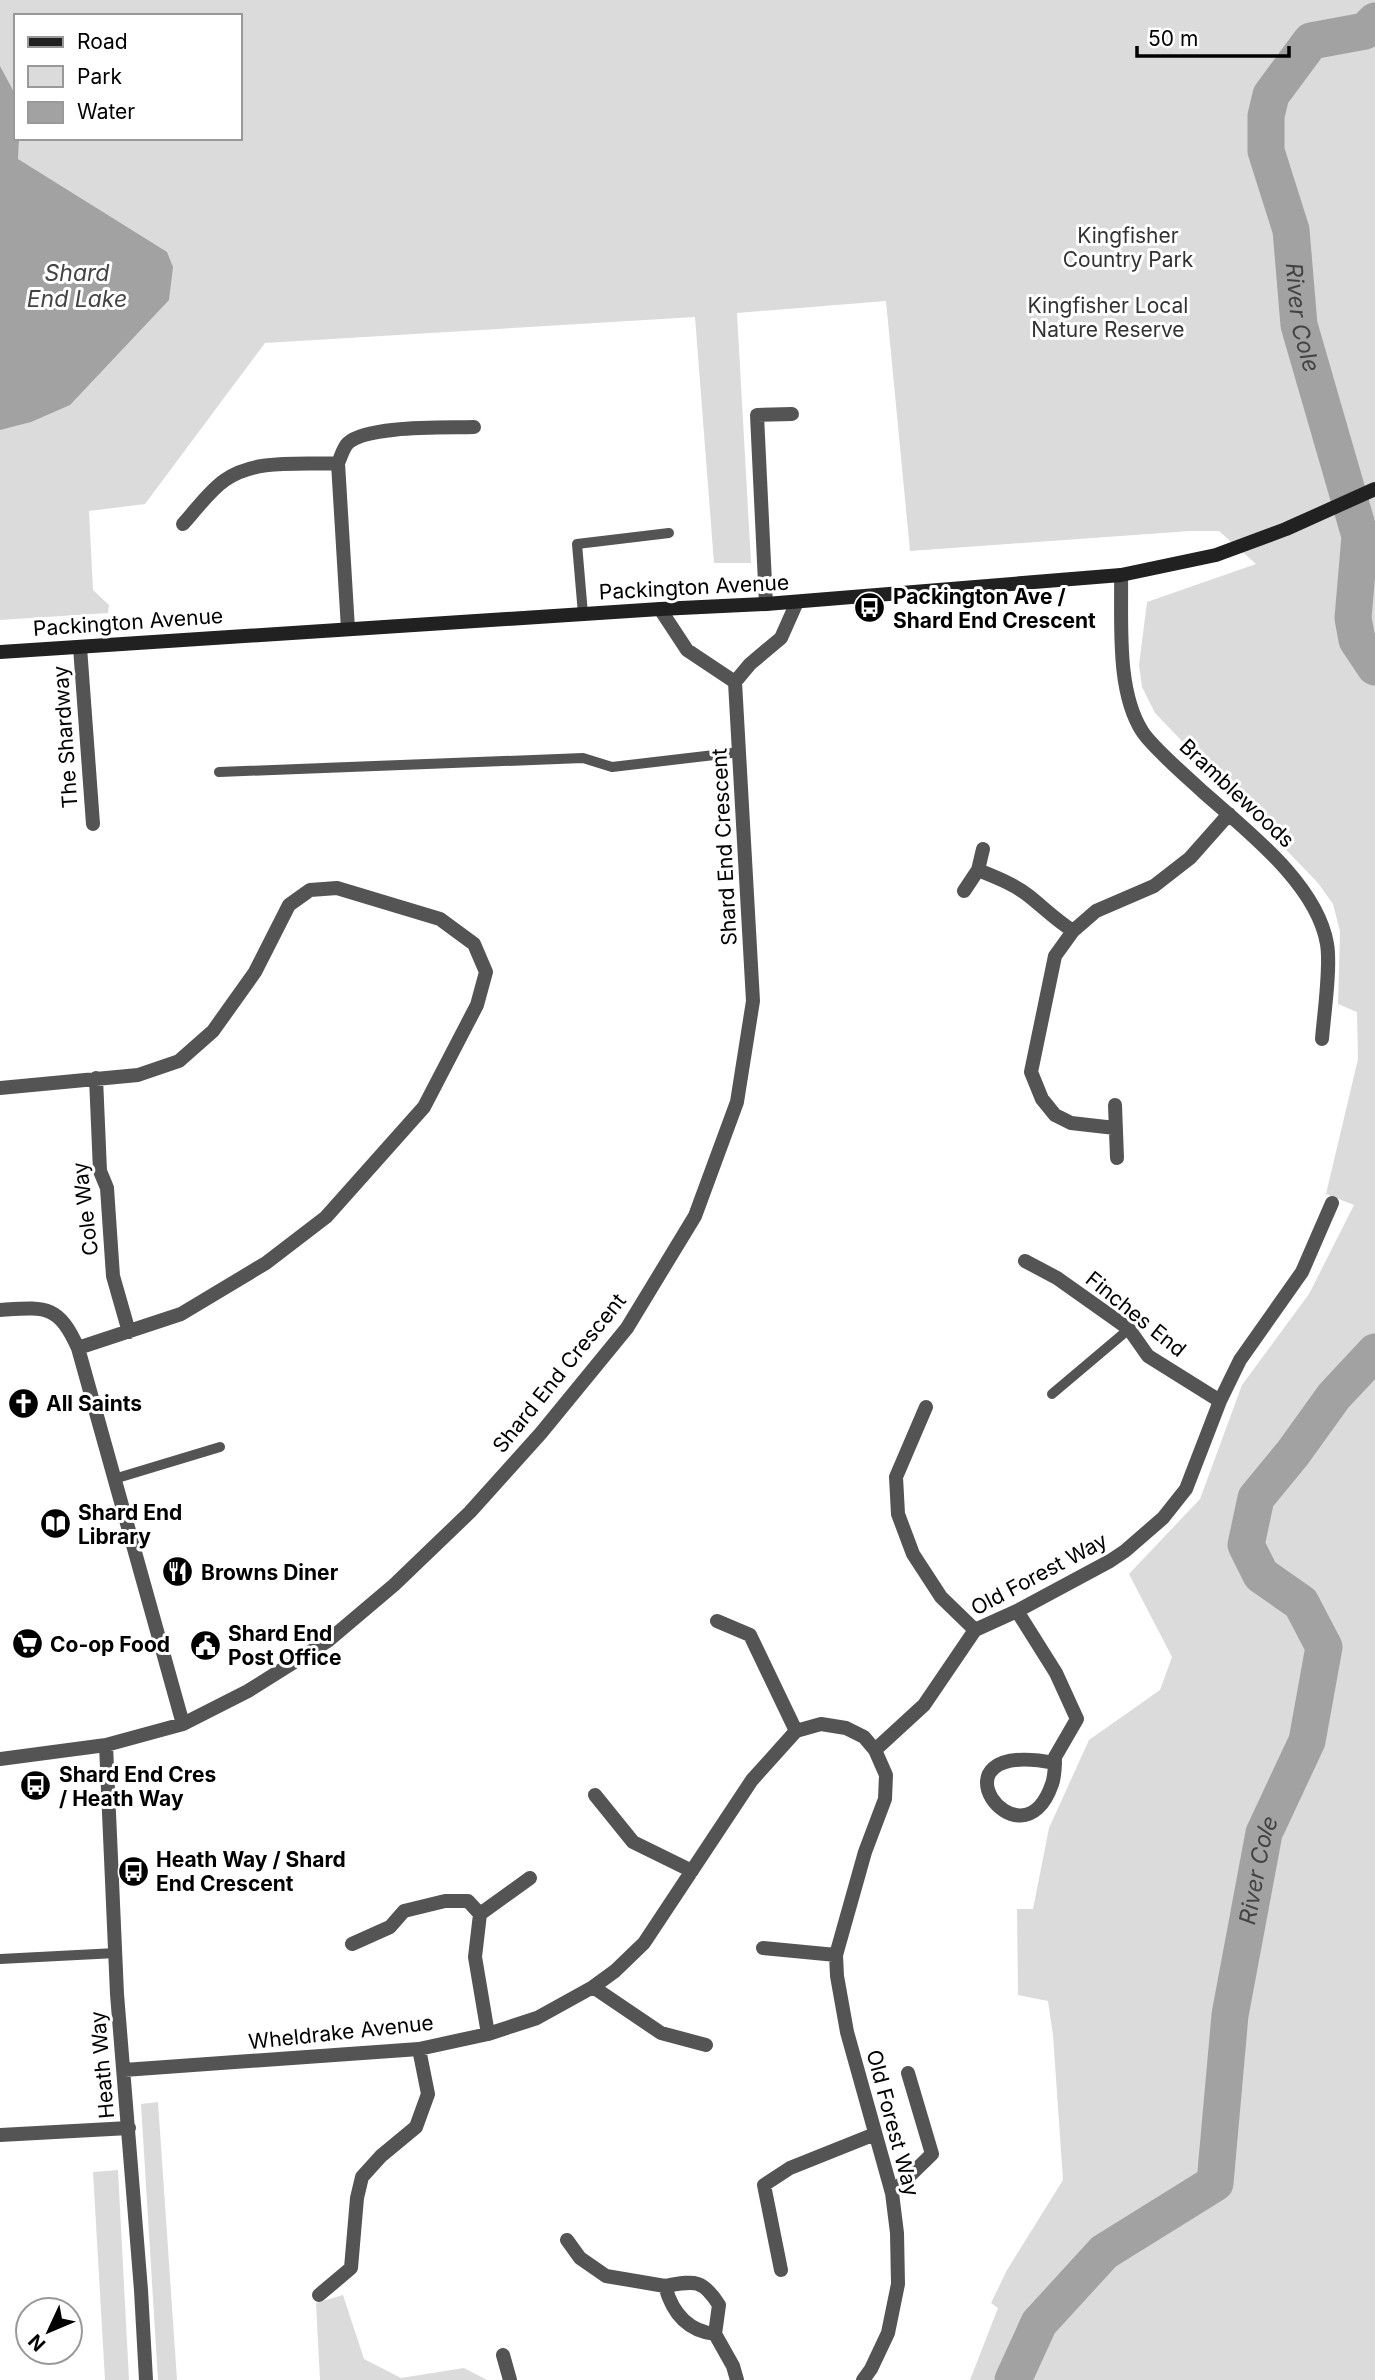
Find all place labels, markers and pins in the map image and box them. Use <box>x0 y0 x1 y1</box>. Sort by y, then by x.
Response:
place label: Packington Ave / Shard End Crescent <box>893 584 1096 633</box>
bus stop icon: Packington Ave / Shard End Crescent <box>853 591 887 625</box>
church icon: All Saints <box>6 1386 40 1420</box>
place label: All Saints <box>46 1391 142 1416</box>
place label: Shard End Library <box>78 1500 182 1549</box>
library icon: Shard End Library <box>38 1507 72 1541</box>
restaurant icon: Browns Diner <box>161 1555 195 1589</box>
place label: Browns Diner <box>201 1560 339 1585</box>
place label: Shard End Post Office <box>228 1621 342 1670</box>
supermarket icon: Co-op Food <box>10 1627 44 1661</box>
public building icon: Shard End Post Office <box>188 1628 222 1662</box>
place label: Co-op Food <box>50 1632 170 1657</box>
place label: Shard End Cres / Heath Way <box>59 1762 216 1811</box>
bus stop icon: Shard End Cres / Heath Way <box>19 1769 53 1803</box>
place label: Heath Way / Shard End Crescent <box>156 1847 346 1896</box>
bus stop icon: Heath Way / Shard End Crescent <box>116 1854 150 1888</box>

